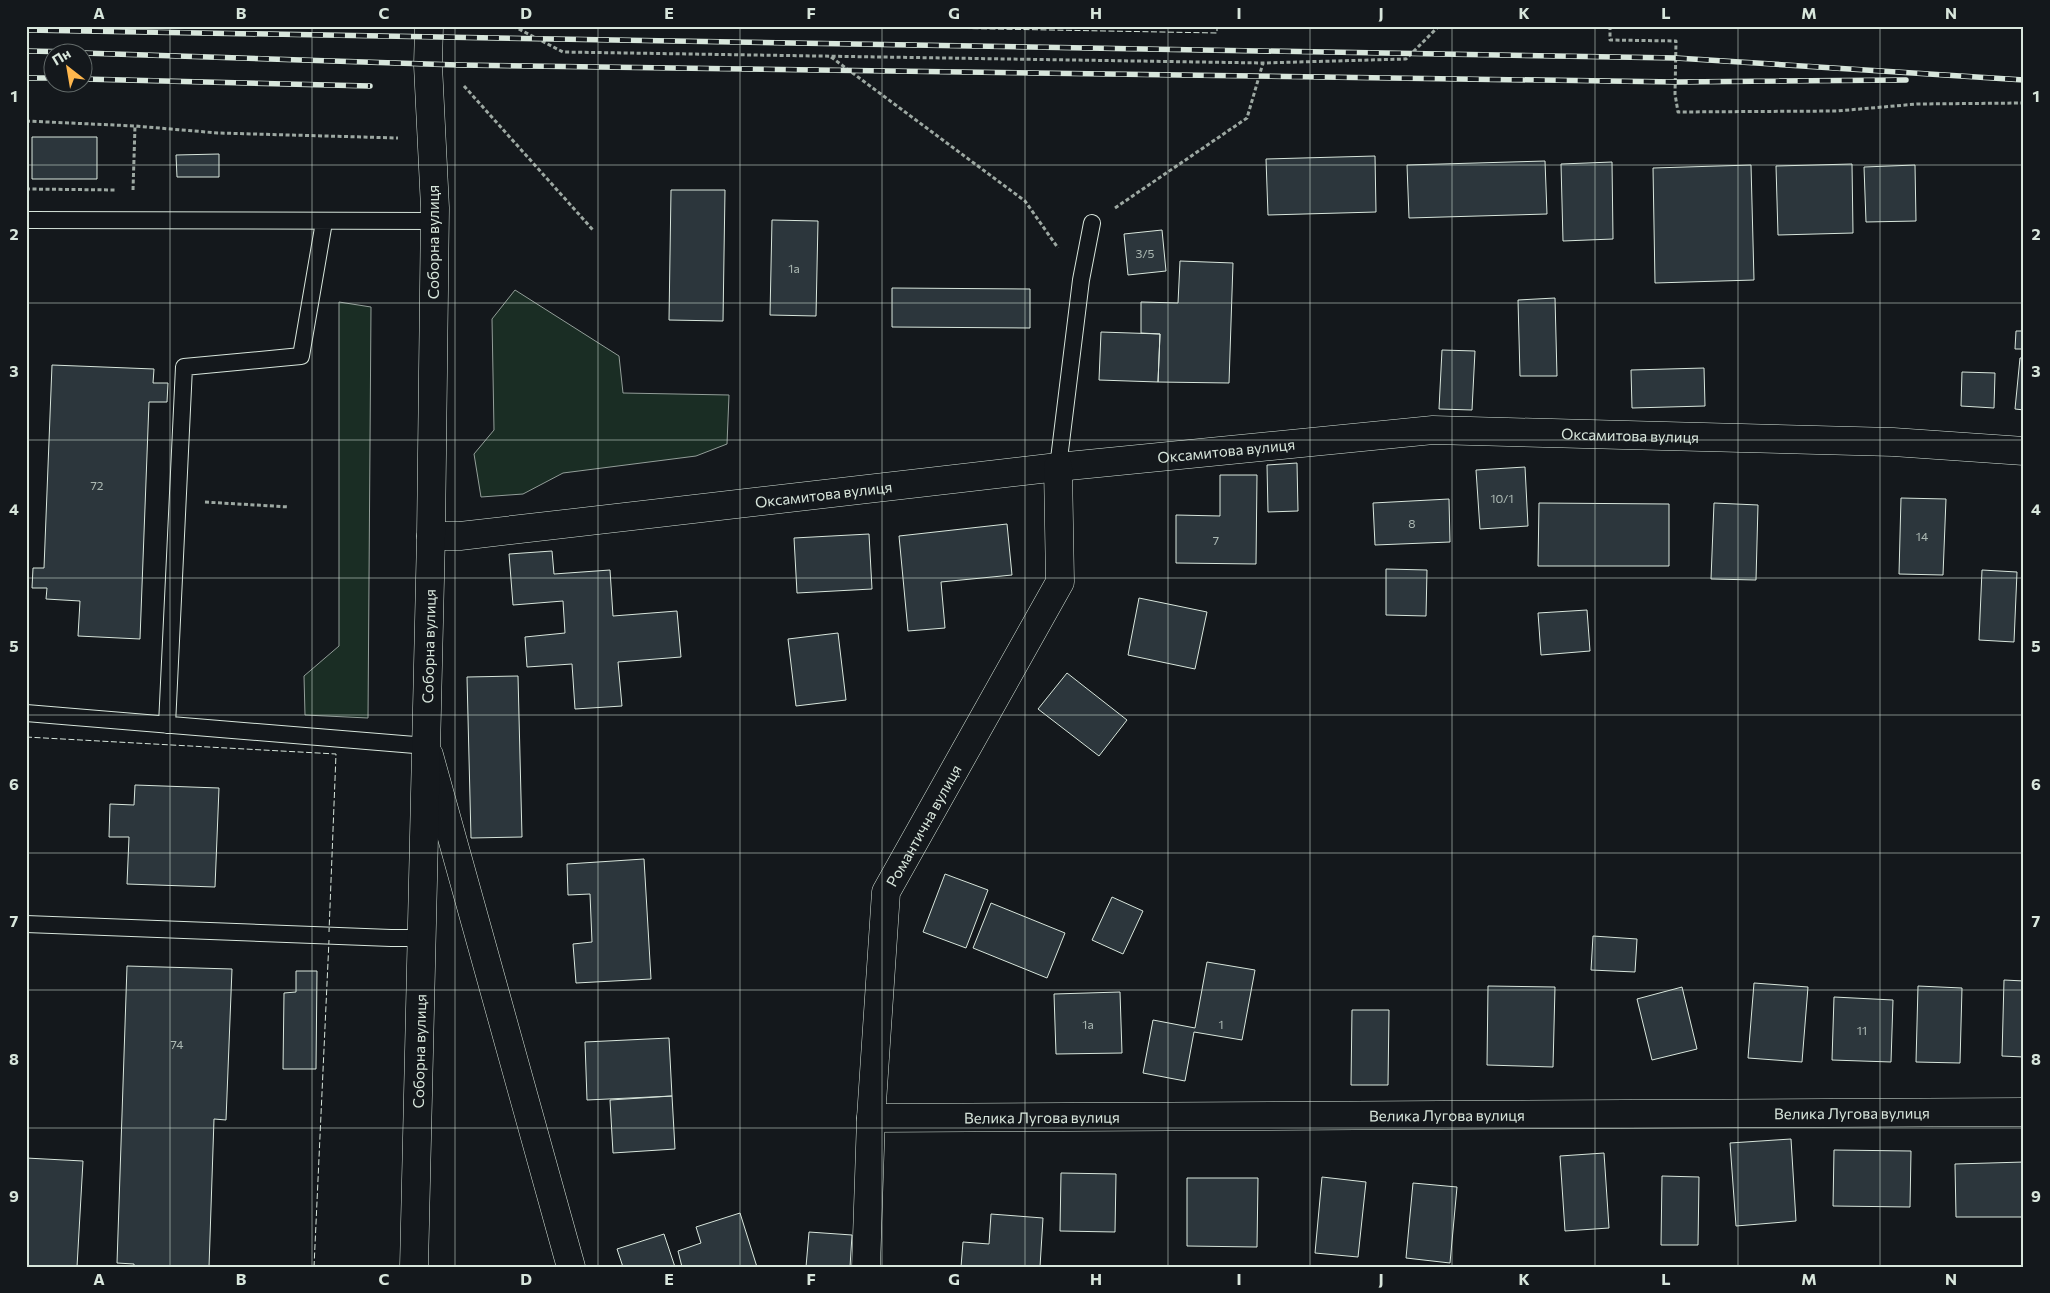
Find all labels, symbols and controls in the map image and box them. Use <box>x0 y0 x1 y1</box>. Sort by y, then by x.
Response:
text: A <box>93 3 105 22</box>
text: B <box>236 3 247 22</box>
text: C <box>379 3 390 22</box>
text: D <box>520 3 532 22</box>
text: E <box>664 3 674 22</box>
text: F <box>806 3 816 22</box>
text: G <box>948 3 960 22</box>
text: H <box>1090 3 1102 22</box>
text: I <box>1236 3 1242 22</box>
text: J <box>1378 3 1384 22</box>
text: K <box>1518 3 1530 22</box>
text: L <box>1661 3 1671 22</box>
text: M <box>1801 3 1817 22</box>
text: N <box>1945 3 1957 22</box>
north arrow <box>42 42 92 92</box>
text: Пн <box>49 44 73 68</box>
text: 1 <box>10 86 18 105</box>
text: 1 <box>2032 86 2040 105</box>
street label: Соборна вулиця <box>424 185 442 299</box>
text: 2 <box>9 224 19 243</box>
text: 2 <box>2031 224 2041 243</box>
house number: 3/5 <box>1136 246 1155 260</box>
house number: 1а <box>788 261 800 275</box>
text: 3 <box>9 361 19 380</box>
text: 3 <box>2031 361 2041 380</box>
street label: Оксамитова вулиця <box>1561 424 1699 446</box>
street label: Оксамитова вулиця <box>1157 435 1296 466</box>
street label: Оксамитова вулиця <box>754 477 893 511</box>
house number: 72 <box>91 478 104 492</box>
house number: 10/1 <box>1490 491 1514 505</box>
text: 4 <box>9 499 19 518</box>
text: 4 <box>2031 499 2041 518</box>
house number: 8 <box>1408 516 1416 530</box>
house number: 14 <box>1916 529 1928 543</box>
house number: 7 <box>1213 533 1219 547</box>
street label: Соборна вулиця <box>418 589 439 704</box>
text: 5 <box>9 636 19 655</box>
text: 5 <box>2031 636 2041 655</box>
street label: Романтична вулиця <box>882 761 965 890</box>
text: 6 <box>9 774 19 793</box>
text: 6 <box>2031 774 2041 793</box>
text: 7 <box>10 911 19 930</box>
text: 7 <box>2032 911 2041 930</box>
street label: Соборна вулиця <box>409 994 429 1108</box>
house number: 1а <box>1082 1017 1094 1031</box>
house number: 1 <box>1218 1017 1224 1031</box>
house number: 11 <box>1857 1023 1867 1037</box>
house number: 74 <box>171 1037 183 1051</box>
text: 8 <box>9 1049 19 1068</box>
text: 8 <box>2031 1049 2041 1068</box>
street label: Велика Лугова вулиця <box>1774 1103 1930 1122</box>
street label: Велика Лугова вулиця <box>1369 1106 1525 1124</box>
street label: Велика Лугова вулиця <box>964 1108 1120 1127</box>
text: 9 <box>9 1186 19 1205</box>
text: 9 <box>2031 1186 2041 1205</box>
text: A <box>93 1269 105 1288</box>
text: B <box>236 1269 247 1288</box>
text: C <box>379 1269 390 1288</box>
text: D <box>520 1269 532 1288</box>
text: E <box>664 1269 674 1288</box>
text: F <box>806 1269 816 1288</box>
text: G <box>948 1269 960 1288</box>
text: H <box>1090 1269 1102 1288</box>
text: I <box>1236 1269 1242 1288</box>
text: J <box>1378 1269 1384 1288</box>
text: K <box>1518 1269 1530 1288</box>
text: L <box>1661 1269 1671 1288</box>
text: M <box>1801 1269 1817 1288</box>
text: N <box>1945 1269 1957 1288</box>

